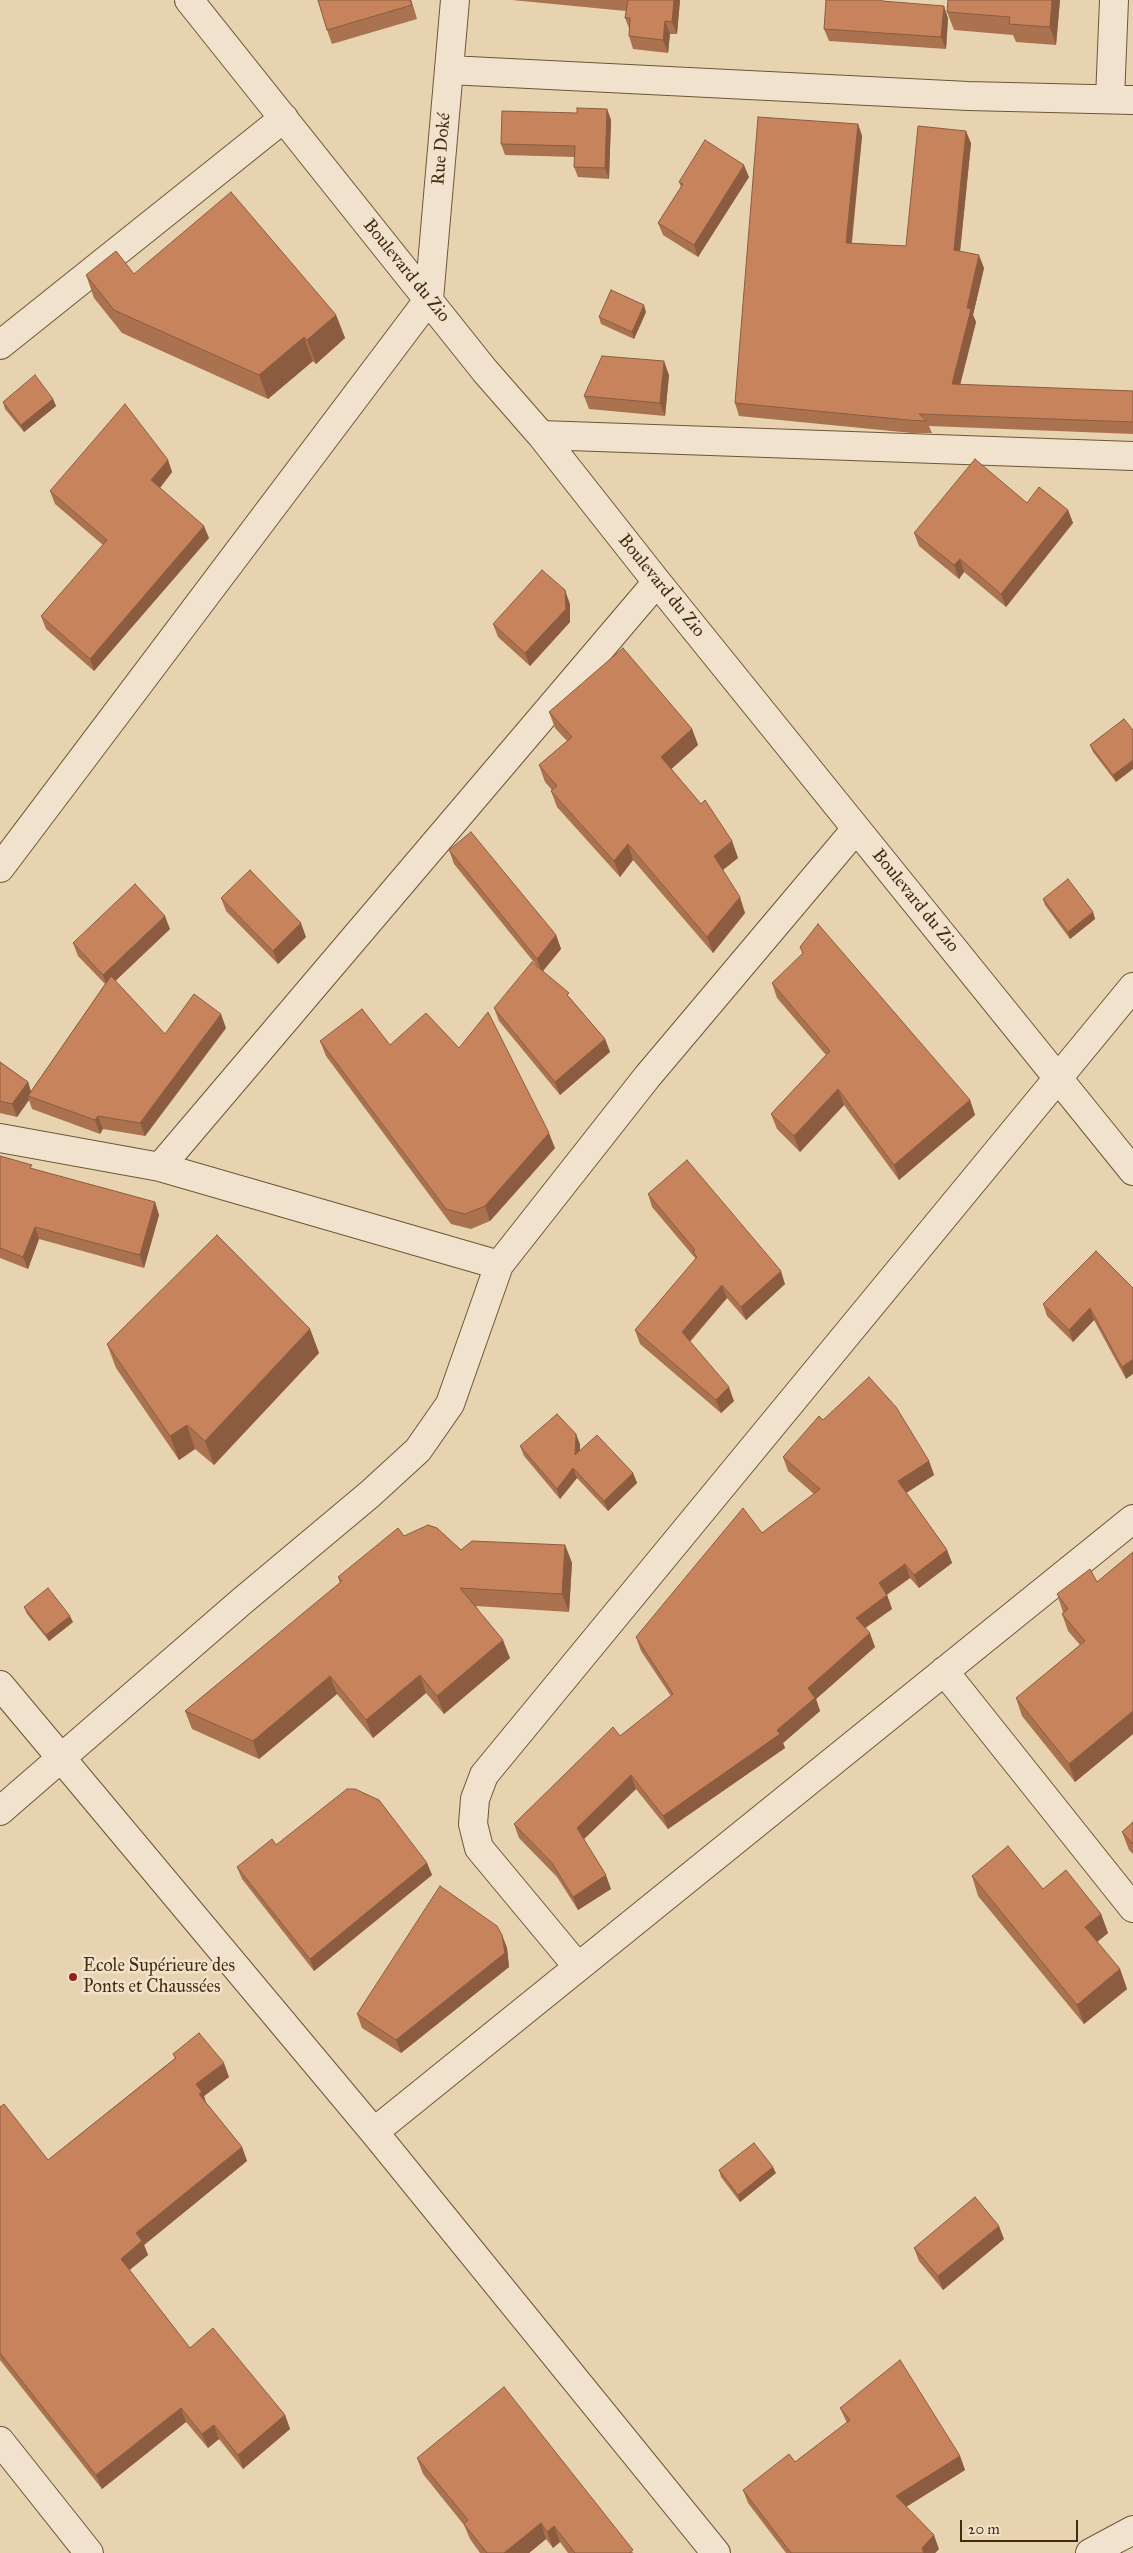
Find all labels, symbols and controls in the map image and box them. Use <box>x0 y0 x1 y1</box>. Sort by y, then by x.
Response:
street label: Rue Doké <box>428 112 456 186</box>
street label: Boulevard du Zio <box>358 215 454 327</box>
street label: Boulevard du Zio <box>613 530 709 642</box>
street label: Boulevard du Zio <box>867 845 963 957</box>
place label: Ecole Supérieure des Ponts et Chaussées <box>83 1956 235 1998</box>
marker: Ecole Supérieure des Ponts et Chaussées <box>67 1971 79 1983</box>
scale bar <box>963 2510 1080 2542</box>
text: 20 m <box>968 2520 1000 2538</box>

